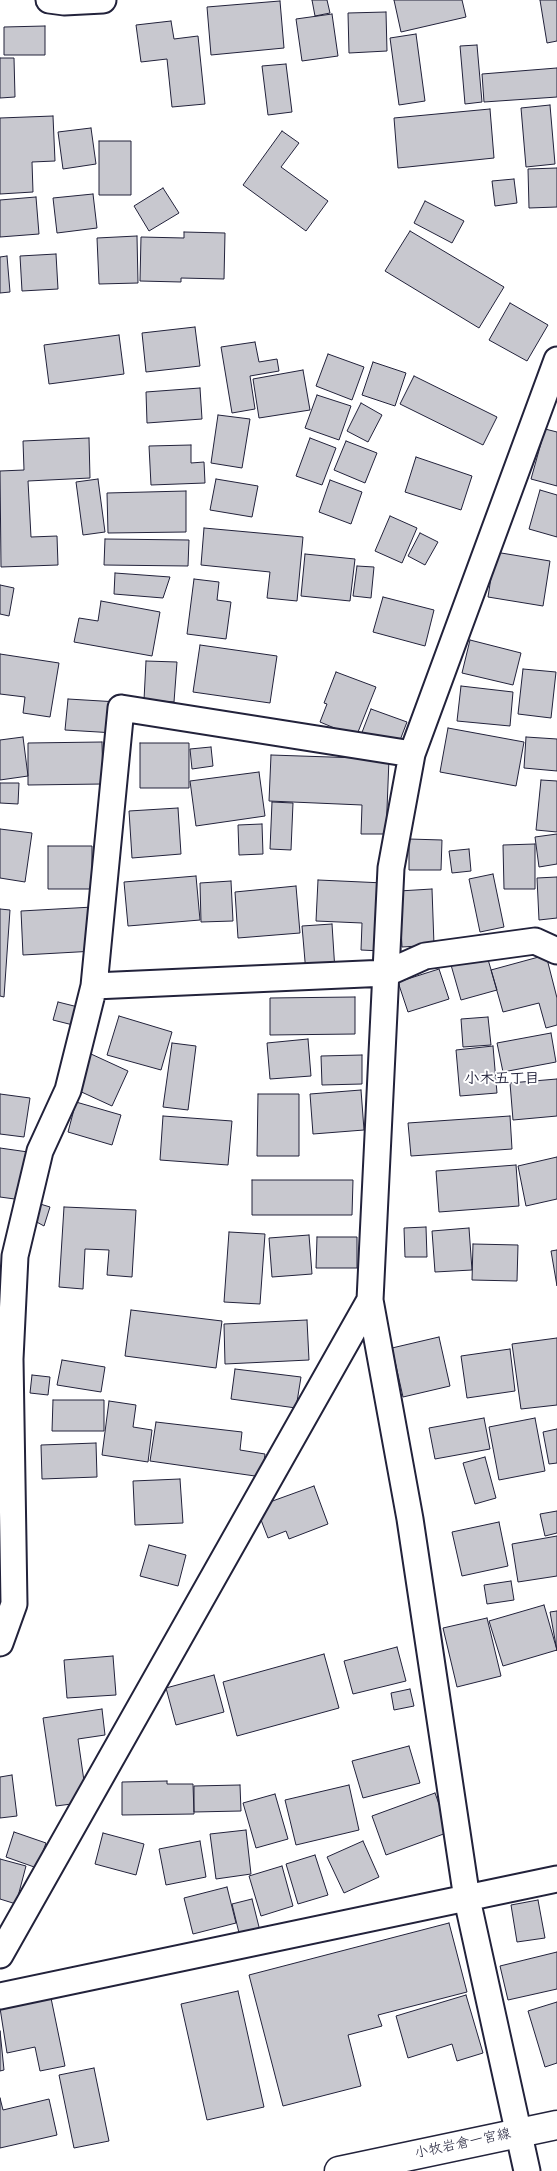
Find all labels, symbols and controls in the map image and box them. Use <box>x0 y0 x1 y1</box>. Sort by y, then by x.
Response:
district label: 小木五丁目 <box>465 1071 539 1089</box>
street label: 小牧岩倉一宮線 <box>413 2127 513 2163</box>

